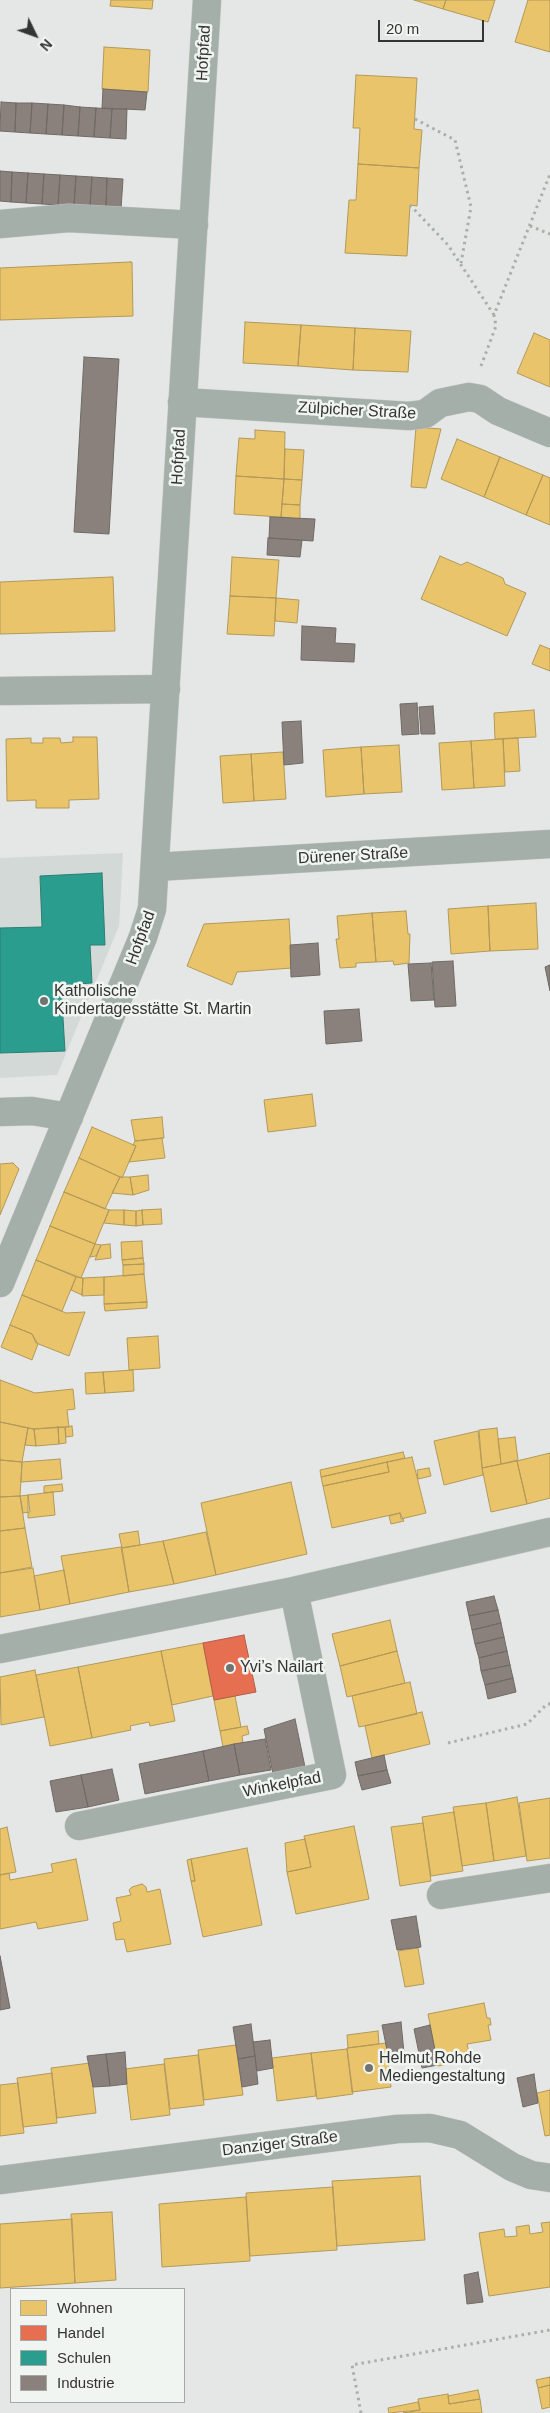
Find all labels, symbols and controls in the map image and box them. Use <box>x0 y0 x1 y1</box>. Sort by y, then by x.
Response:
north arrow <box>10 10 60 60</box>
scale bar <box>380 10 486 42</box>
text: 20 m <box>386 20 419 37</box>
street label: Hofpfad <box>193 25 215 81</box>
text: N <box>37 36 55 54</box>
street label: Zülpicher Straße <box>297 398 417 424</box>
street label: Hofpfad <box>168 429 190 485</box>
street label: Dürener Straße <box>297 844 409 868</box>
street label: Hofpfad <box>122 908 160 968</box>
place label: Katholische Kindertagesstätte St. Martin <box>54 982 251 1020</box>
marker: Katholische Kindertagesstätte St. Martin <box>38 995 50 1007</box>
place label: Yvi’s Nailart <box>240 1658 323 1678</box>
marker: Yvi’s Nailart <box>224 1662 236 1674</box>
street label: Winkelpfad <box>241 1768 323 1802</box>
place label: Helmut Rohde Mediengestaltung <box>379 2049 505 2087</box>
marker: Helmut Rohde Mediengestaltung <box>363 2062 375 2074</box>
street label: Danziger Straße <box>221 2127 339 2161</box>
legend <box>10 2288 185 2403</box>
text: Wohnen <box>57 2299 113 2316</box>
text: Handel <box>57 2324 105 2341</box>
text: Schulen <box>57 2349 111 2366</box>
text: Industrie <box>57 2374 115 2391</box>

